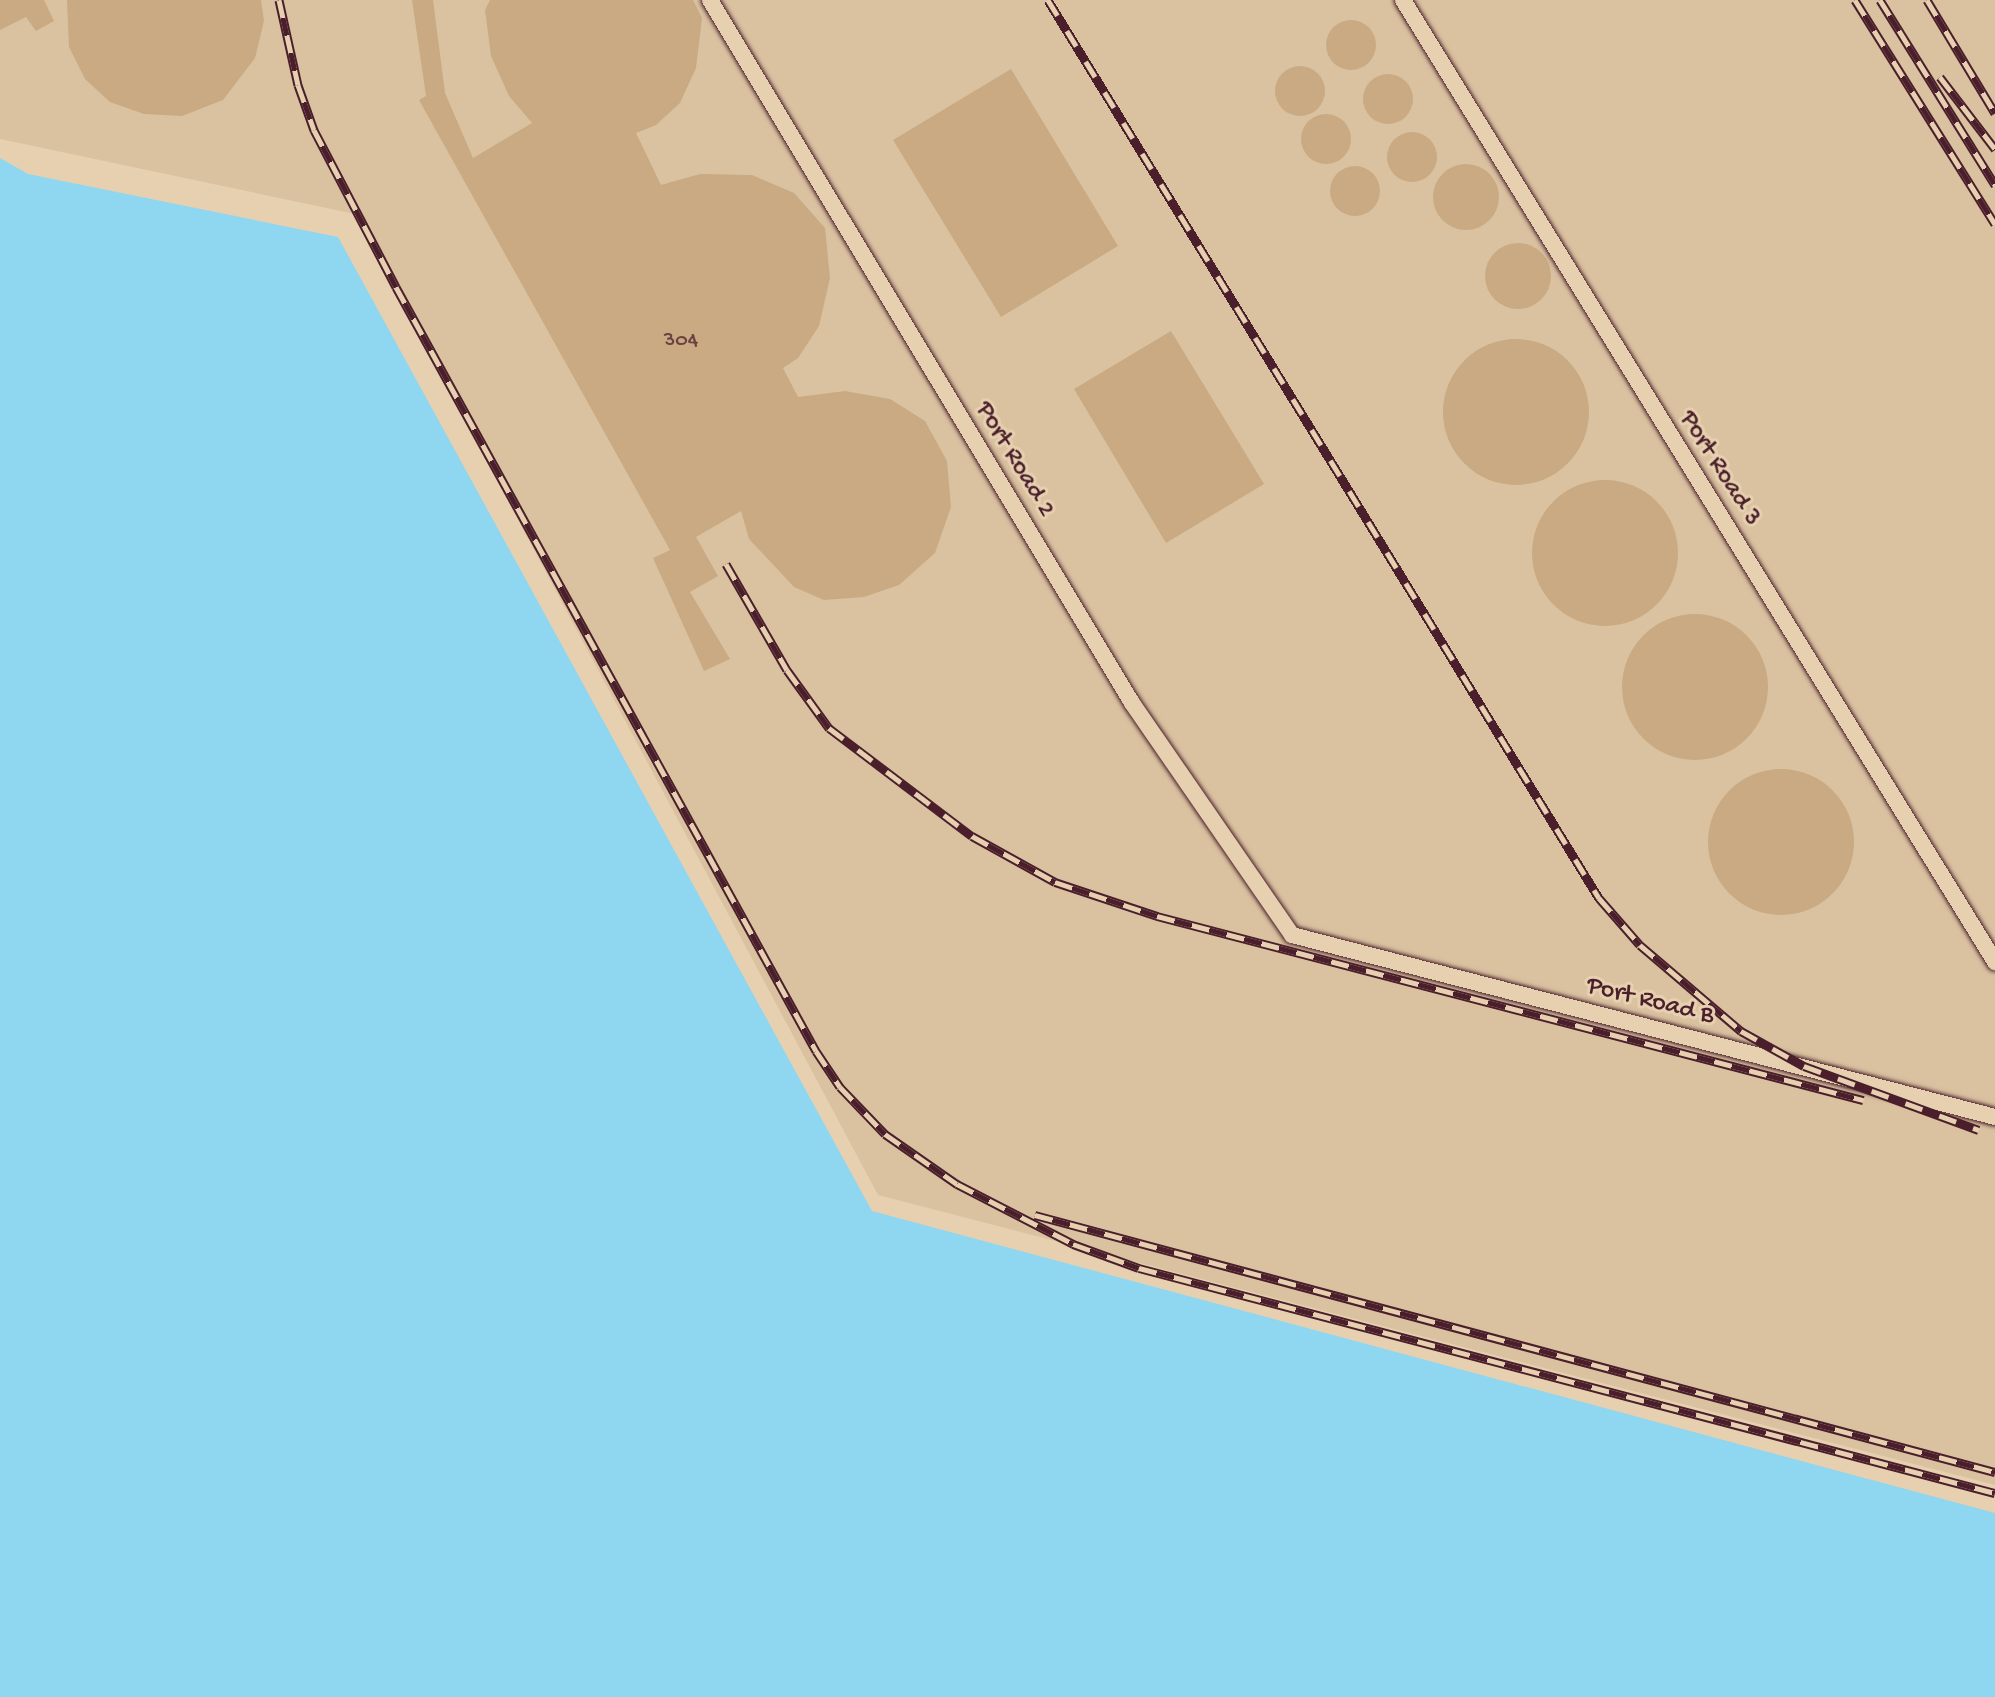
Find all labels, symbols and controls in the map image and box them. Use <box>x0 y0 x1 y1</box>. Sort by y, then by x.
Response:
house number: 304 <box>664 329 698 355</box>
street label: Port Road 2 <box>967 396 1061 524</box>
street label: Port Road 3 <box>1671 406 1767 532</box>
street label: Port Road B <box>1583 971 1717 1033</box>

